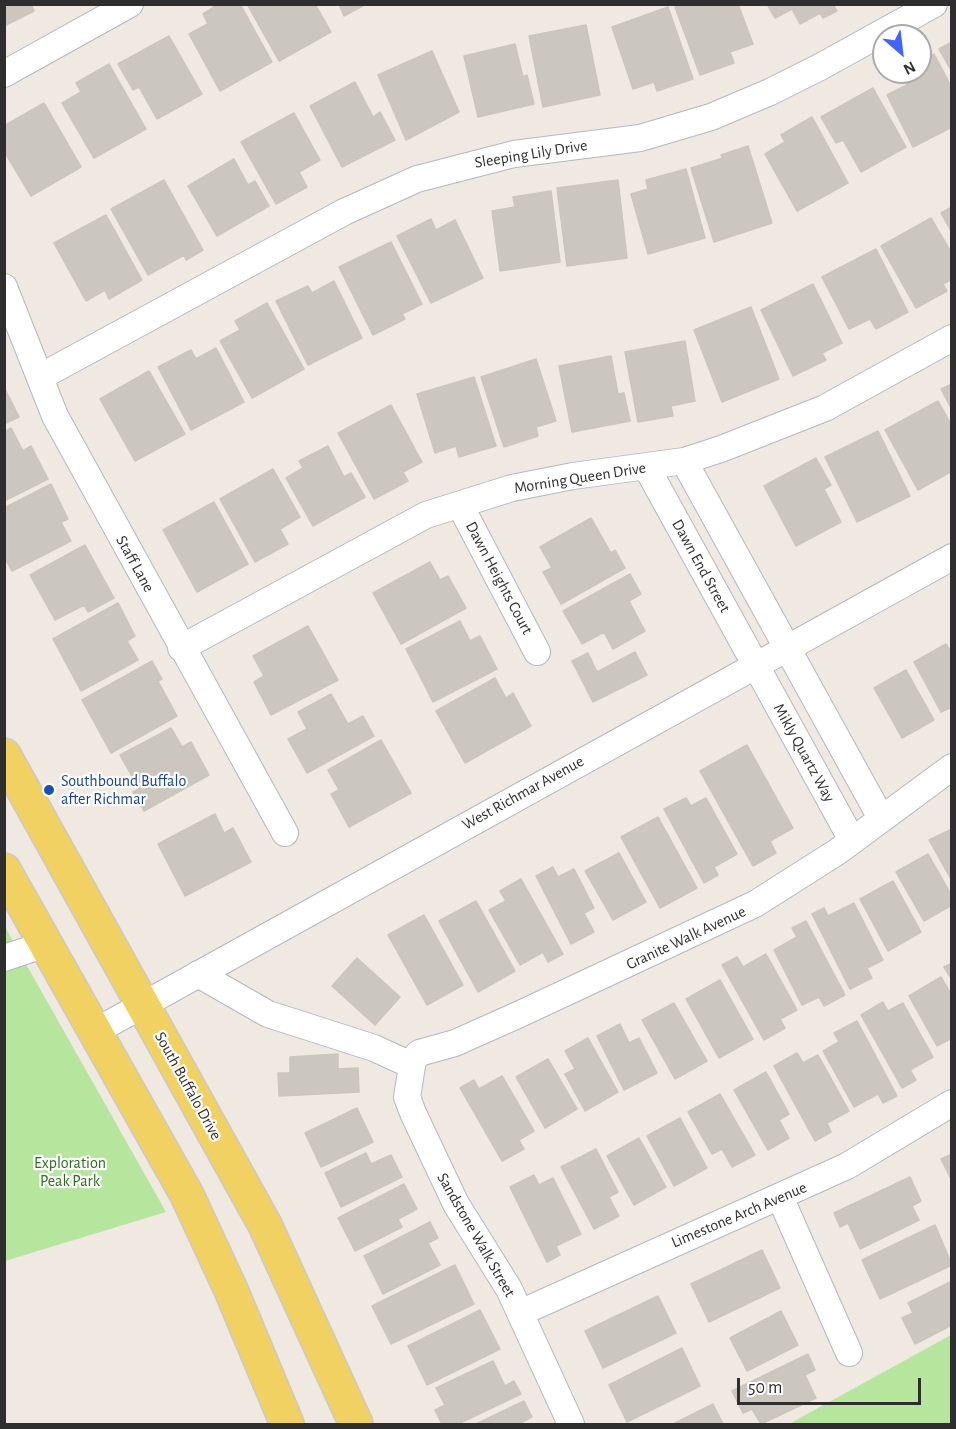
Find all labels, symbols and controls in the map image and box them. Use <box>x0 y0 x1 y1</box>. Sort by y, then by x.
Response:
north arrow <box>872 24 932 84</box>
text: N <box>901 58 918 78</box>
street label: Sleeping Lily Drive <box>473 136 589 172</box>
street label: Morning Queen Drive <box>513 458 647 498</box>
street label: Dawn End Street <box>667 516 735 616</box>
street label: Dawn Heights Court <box>461 518 537 638</box>
street label: Staff Lane <box>112 532 158 596</box>
street label: Mikly Quartz Way <box>769 700 839 806</box>
street label: West Richmar Avenue <box>459 752 587 834</box>
place label: Southbound Buffalo after Richmar <box>61 771 186 809</box>
marker: Southbound Buffalo after Richmar <box>42 783 56 797</box>
street label: Granite Walk Avenue <box>623 902 749 974</box>
street label: South Buffalo Drive <box>150 1029 226 1143</box>
park label: Exploration Peak Park <box>34 1153 106 1191</box>
street label: Sandstone Walk Street <box>433 1170 519 1300</box>
street label: Limestone Arch Avenue <box>668 1178 810 1252</box>
scale bar <box>740 1366 924 1404</box>
text: 50 m <box>748 1379 782 1397</box>

